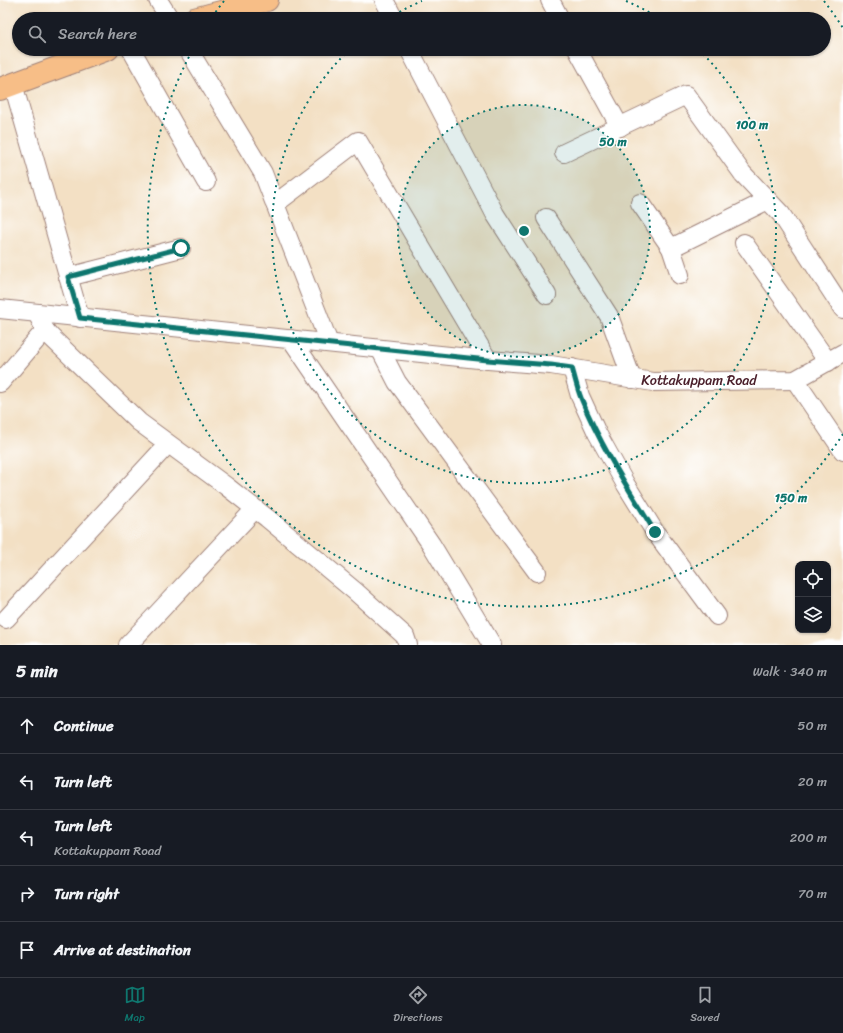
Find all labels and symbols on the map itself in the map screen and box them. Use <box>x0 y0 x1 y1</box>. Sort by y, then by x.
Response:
text: 100 m <box>736 114 769 136</box>
text: 50 m <box>599 131 627 153</box>
centre of rings <box>517 224 531 238</box>
route start <box>172 239 190 257</box>
street label: Kottakuppam Road <box>641 368 758 393</box>
text: 150 m <box>775 487 808 509</box>
route end <box>646 523 664 541</box>

